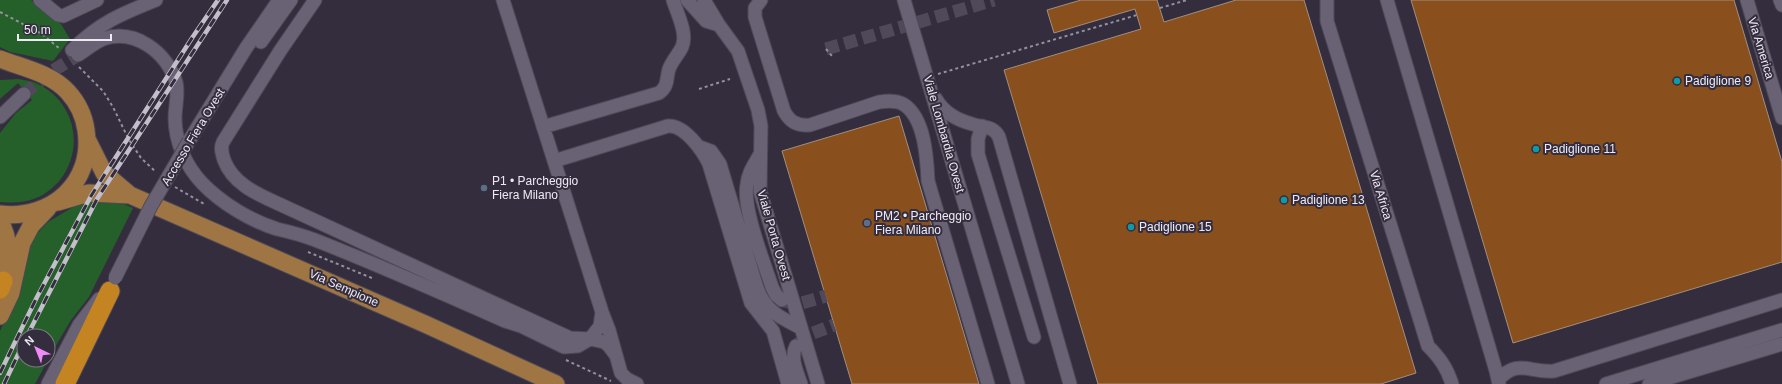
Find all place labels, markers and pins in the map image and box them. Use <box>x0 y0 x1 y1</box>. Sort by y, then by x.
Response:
place label: Padiglione 9 <box>1685 74 1751 88</box>
marker: Padiglione 9 <box>1672 76 1682 86</box>
place label: Padiglione 11 <box>1544 142 1616 156</box>
marker: Padiglione 11 <box>1531 144 1541 154</box>
place label: P1 • Parcheggio Fiera Milano <box>492 174 579 202</box>
marker: P1 • Parcheggio Fiera Milano <box>479 183 489 193</box>
place label: Padiglione 13 <box>1292 193 1365 207</box>
marker: Padiglione 13 <box>1279 195 1289 205</box>
place label: PM2 • Parcheggio Fiera Milano <box>875 209 972 237</box>
marker: PM2 • Parcheggio Fiera Milano <box>862 218 872 228</box>
place label: Padiglione 15 <box>1139 220 1212 234</box>
marker: Padiglione 15 <box>1126 222 1136 232</box>

